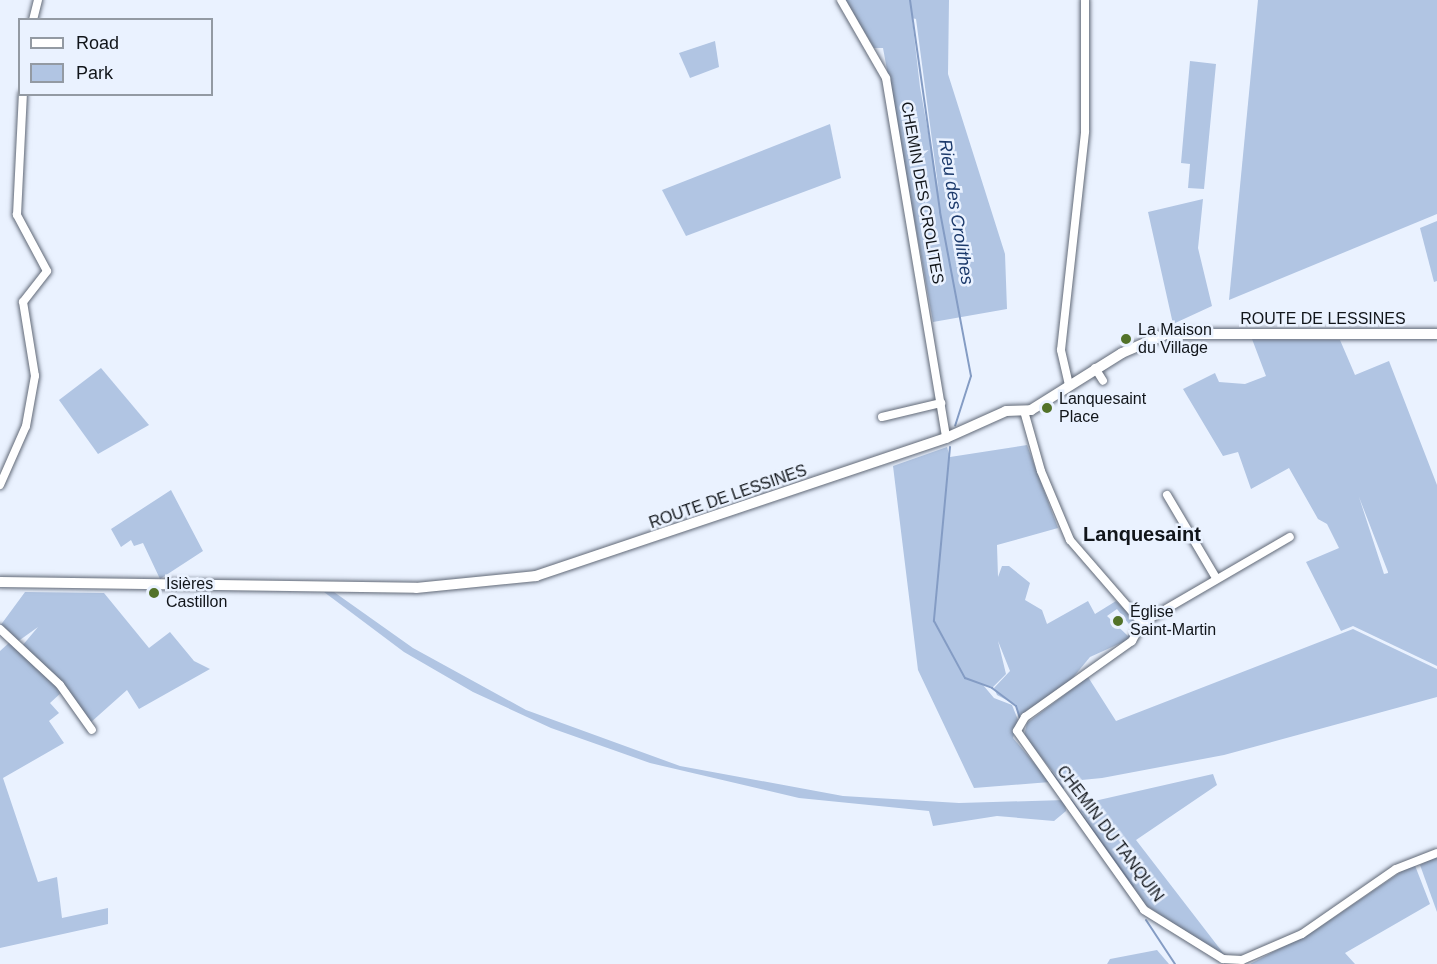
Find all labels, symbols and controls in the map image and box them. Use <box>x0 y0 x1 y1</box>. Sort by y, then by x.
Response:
legend <box>18 18 213 96</box>
text: Road <box>76 33 119 53</box>
text: Park <box>76 63 113 83</box>
street label: CHEMIN DES CROLITES <box>896 100 948 286</box>
water label: Rieu des Crolithes <box>934 138 978 286</box>
street label: ROUTE DE LESSINES <box>1240 309 1406 329</box>
place label: La Maison du Village <box>1138 320 1212 358</box>
marker: La Maison du Village <box>1119 332 1133 346</box>
place label: Lanquesaint Place <box>1059 389 1146 427</box>
marker: Lanquesaint Place <box>1040 401 1054 415</box>
street label: ROUTE DE LESSINES <box>647 461 809 533</box>
district label: Lanquesaint <box>1083 522 1201 546</box>
place label: Isières Castillon <box>166 574 227 612</box>
marker: Isières Castillon <box>147 586 161 600</box>
place label: Église Saint-Martin <box>1130 602 1216 640</box>
marker: Église Saint-Martin <box>1111 614 1125 628</box>
street label: CHEMIN DU TANQUIN <box>1052 762 1168 906</box>

